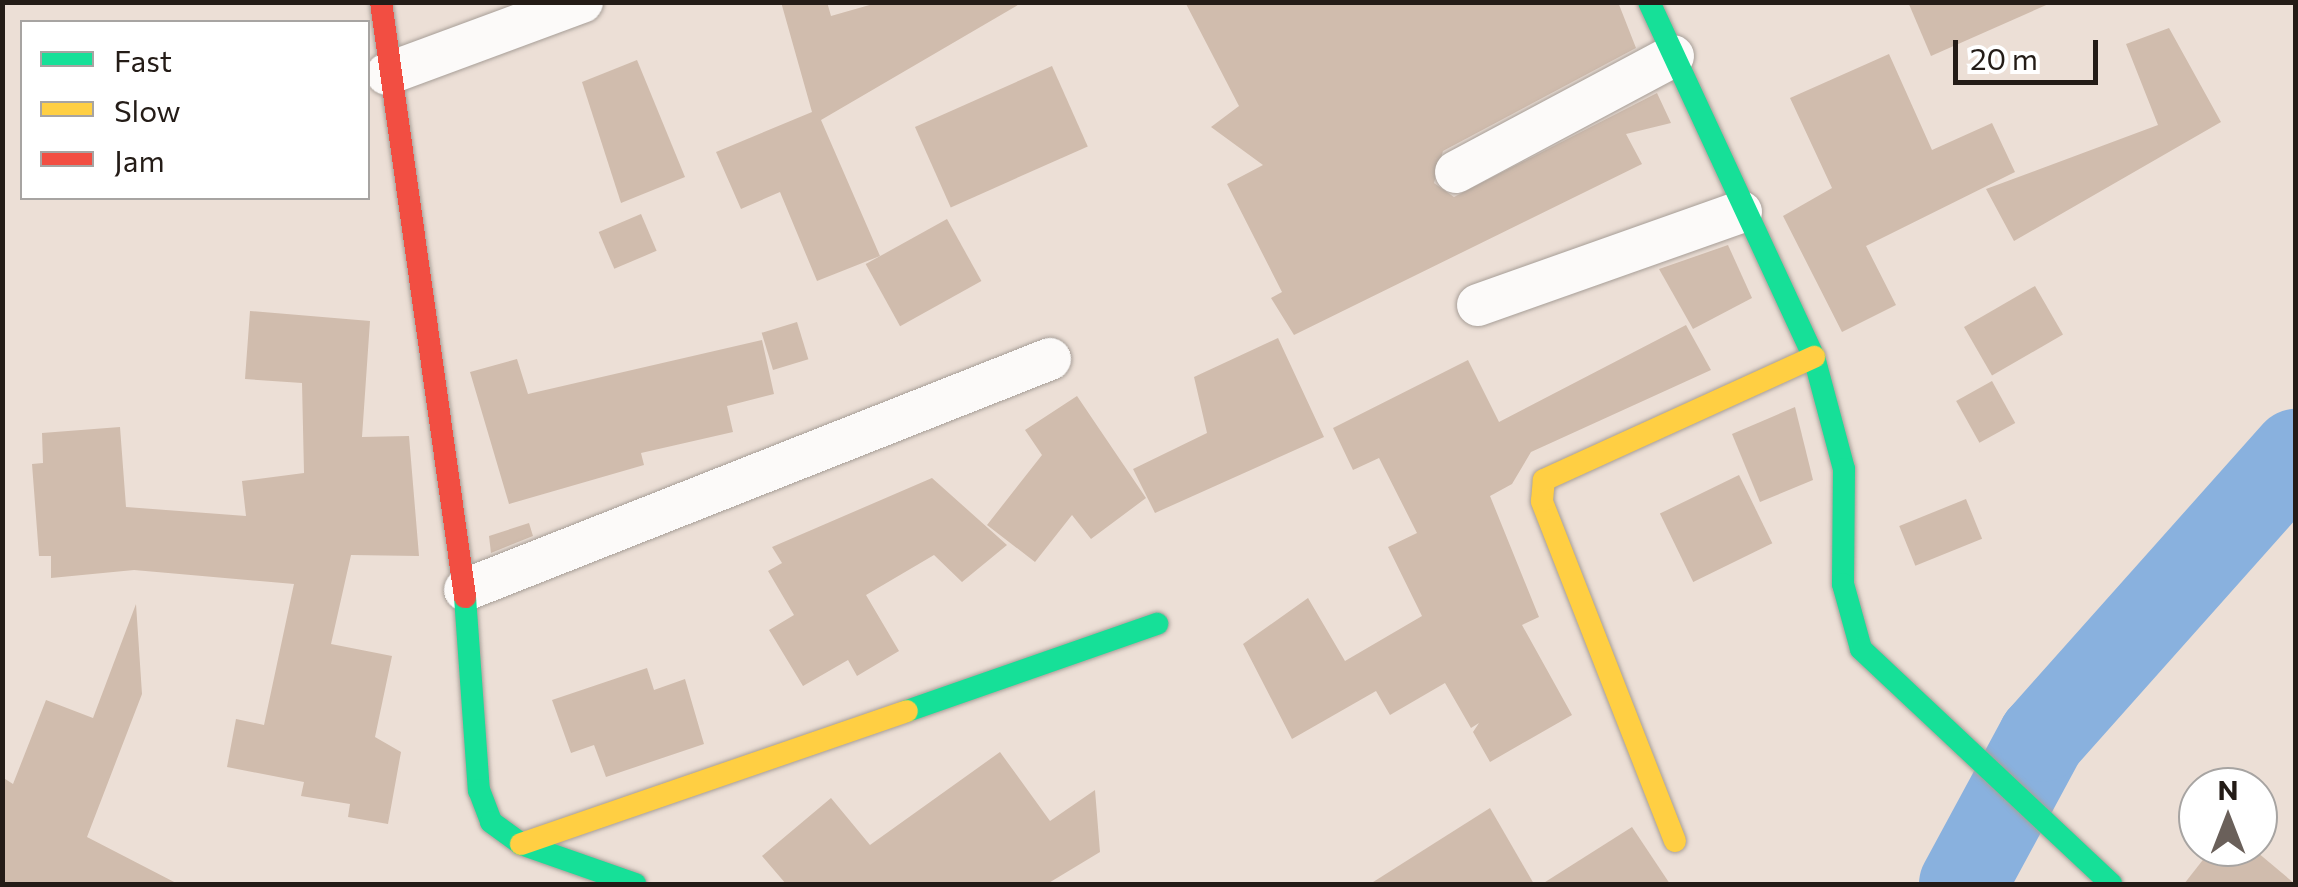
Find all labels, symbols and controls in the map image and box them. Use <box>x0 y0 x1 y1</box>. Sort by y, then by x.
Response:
legend <box>20 20 370 200</box>
scale bar <box>1958 20 2103 82</box>
text: 20 m <box>1970 39 2038 76</box>
text: Fast <box>114 41 172 78</box>
text: Slow <box>114 91 181 128</box>
text: Jam <box>114 141 165 178</box>
north arrow <box>2178 767 2278 867</box>
text: N <box>2218 772 2239 806</box>

